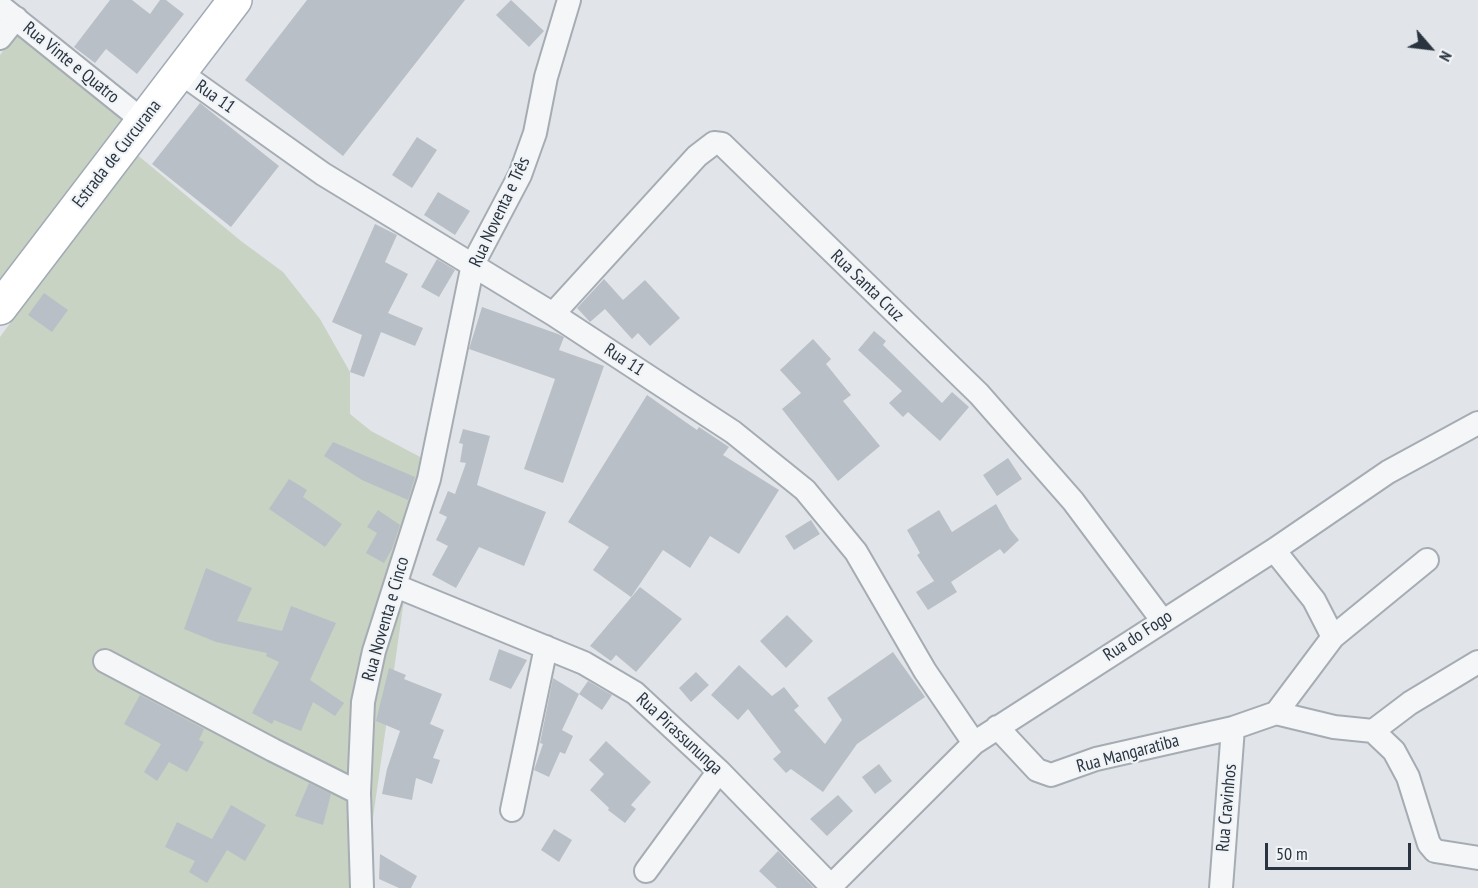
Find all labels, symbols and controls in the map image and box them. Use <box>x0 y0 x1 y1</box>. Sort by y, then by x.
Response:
street label: Rua Vinte e Quatro <box>19 18 123 108</box>
north arrow <box>1400 18 1460 78</box>
text: N <box>1435 48 1457 65</box>
street label: Rua 11 <box>191 76 239 118</box>
street label: Estrada de Curcurana <box>68 96 166 212</box>
street label: Rua Noventa e Três <box>465 153 535 271</box>
street label: Rua Santa Cruz <box>826 246 908 326</box>
street label: Rua 11 <box>600 339 648 381</box>
street label: Rua Noventa e Cinco <box>358 554 414 684</box>
street label: Rua do Fogo <box>1100 606 1176 666</box>
street label: Rua Pirassununga <box>631 689 727 779</box>
street label: Rua Mangaratiba <box>1074 730 1182 778</box>
street label: Rua Cravinhos <box>1212 763 1242 853</box>
scale bar <box>1268 831 1414 869</box>
text: 50 m <box>1276 842 1308 865</box>

